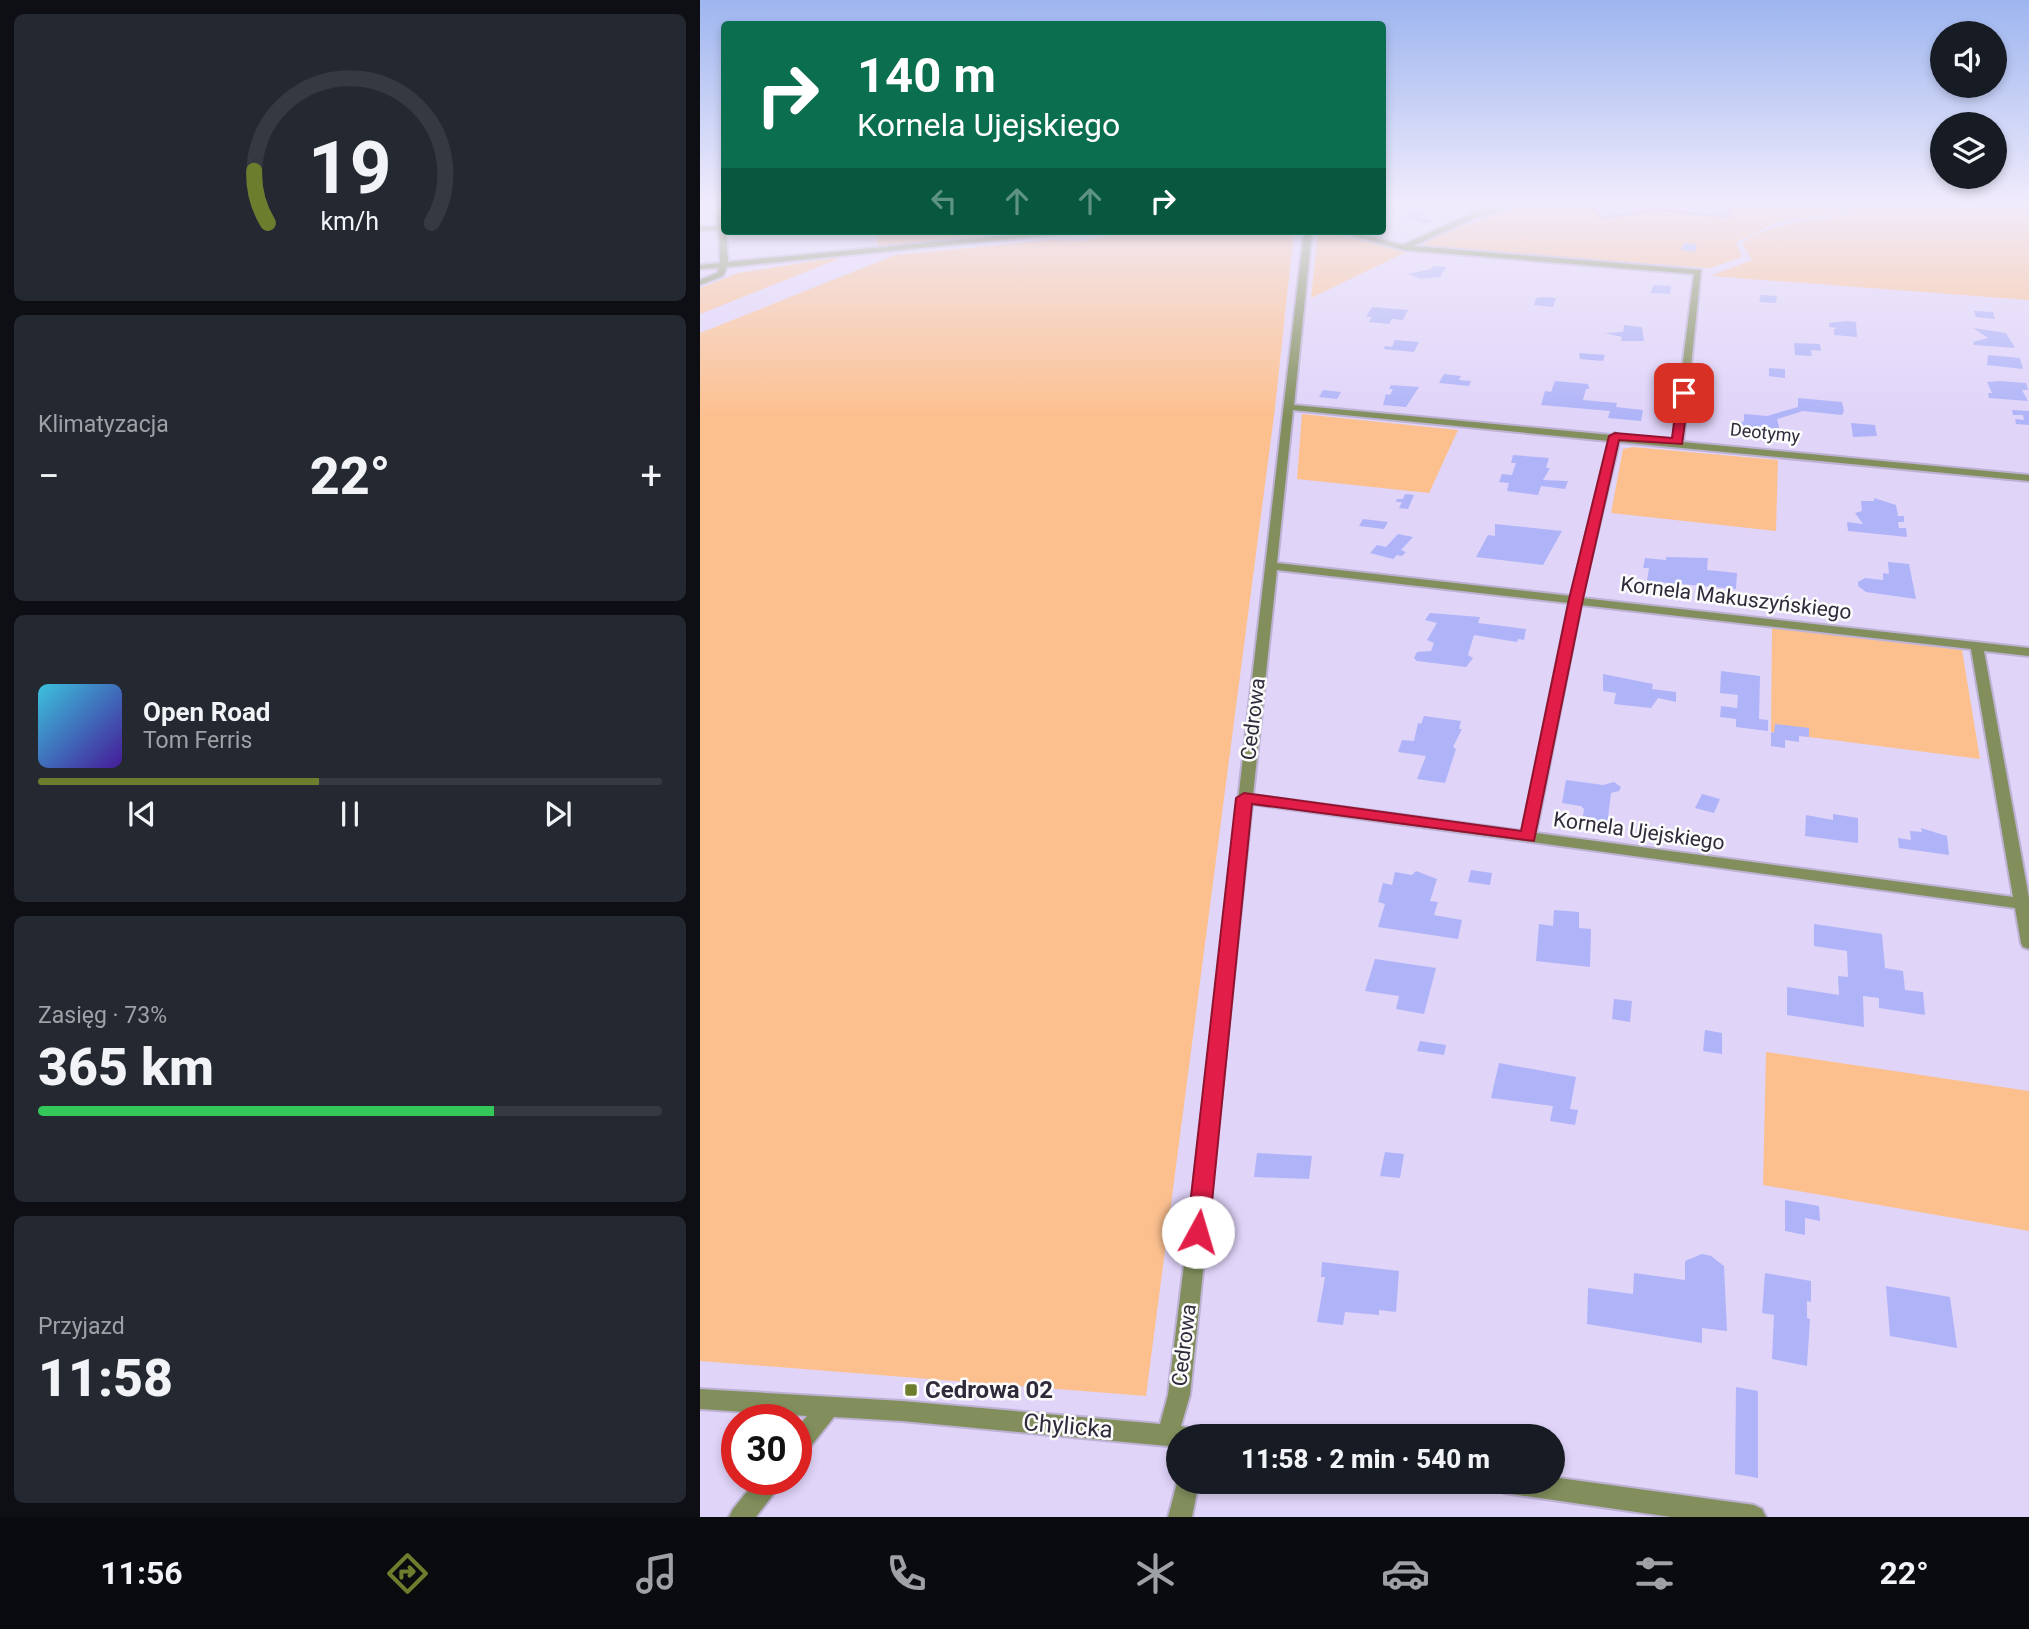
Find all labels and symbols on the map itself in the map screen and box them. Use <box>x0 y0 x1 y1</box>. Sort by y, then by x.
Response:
pin <box>1654 363 1714 423</box>
street label: Deotymy <box>1729 418 1802 447</box>
street label: Kornela Makuszyńskiego <box>1619 572 1853 624</box>
street label: Cedrowa <box>1236 676 1270 762</box>
street label: Kornela Ujejskiego <box>1552 807 1726 855</box>
position arrow <box>1161 1195 1235 1269</box>
street label: Cedrowa <box>1167 1302 1201 1388</box>
place label: Cedrowa 02 <box>925 1376 1053 1404</box>
marker: Cedrowa 02 <box>903 1382 919 1398</box>
speed limit sign: 30 <box>721 1404 812 1495</box>
street label: Chylicka <box>1022 1408 1114 1444</box>

